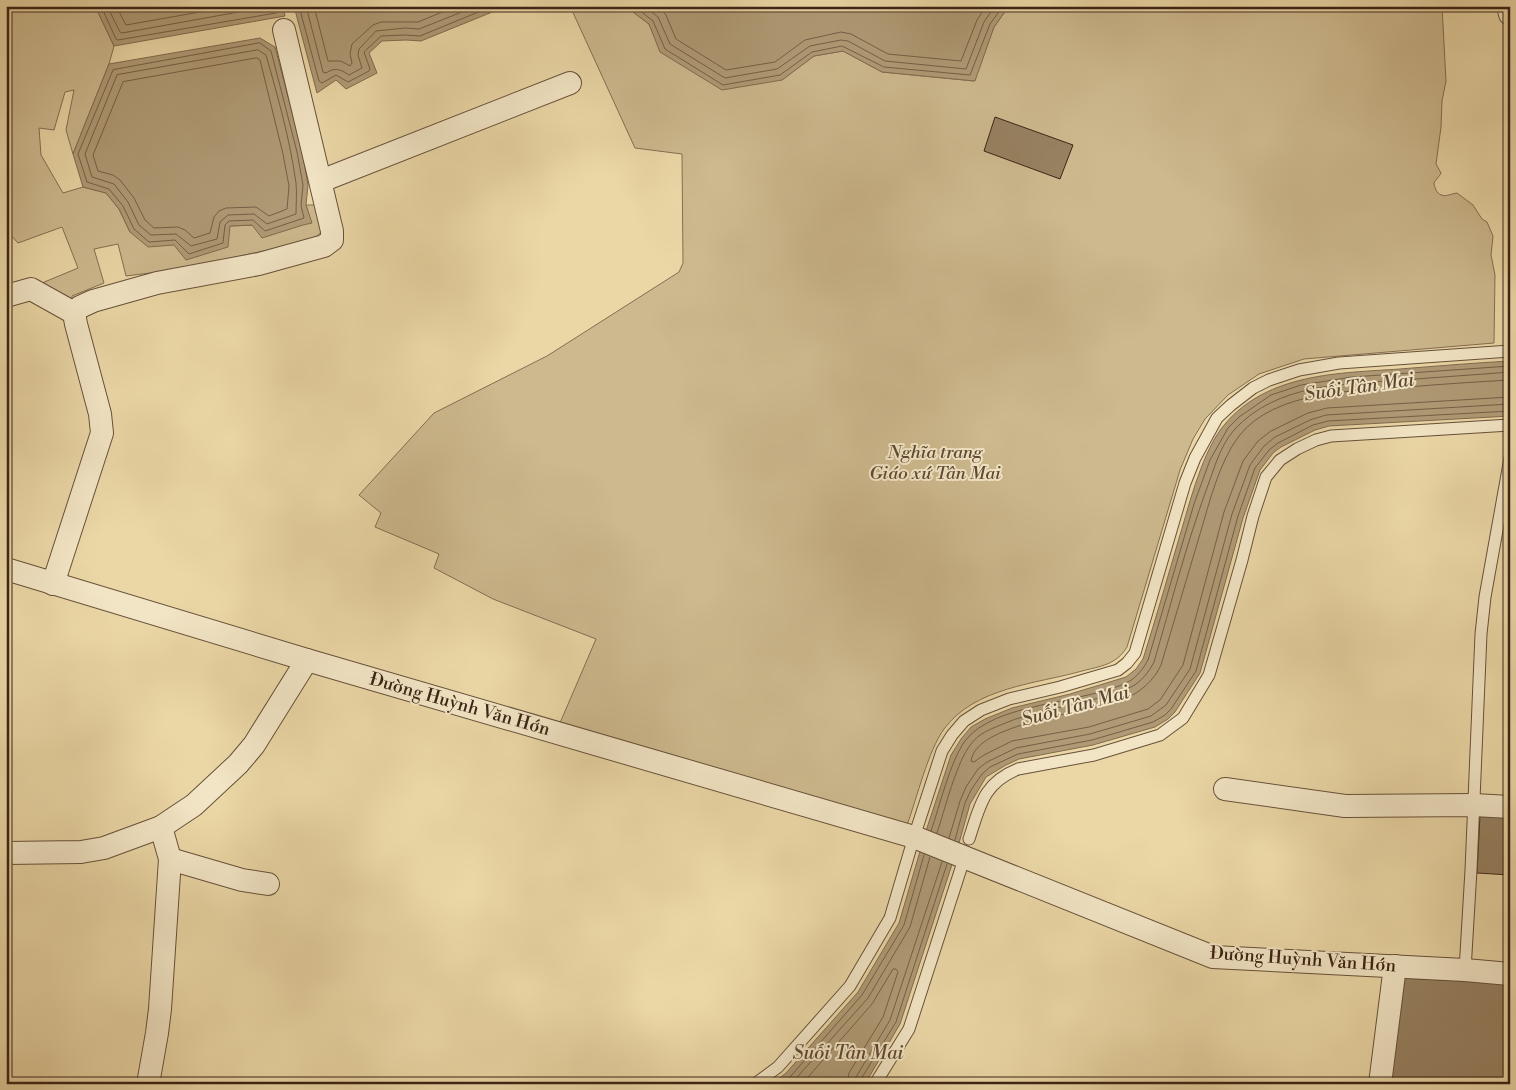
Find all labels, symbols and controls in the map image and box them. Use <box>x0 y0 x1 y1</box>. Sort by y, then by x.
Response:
water label: Suối Tân Mai <box>1303 367 1416 407</box>
park label: Nghĩa trang Giáo xứ Tân Mai <box>869 441 1001 485</box>
street label: Đường Huỳnh Văn Hớn <box>367 668 553 741</box>
water label: Suối Tân Mai <box>1019 680 1132 732</box>
street label: Đường Huỳnh Văn Hớn <box>1209 942 1397 978</box>
water label: Suối Tân Mai <box>793 1041 904 1065</box>

